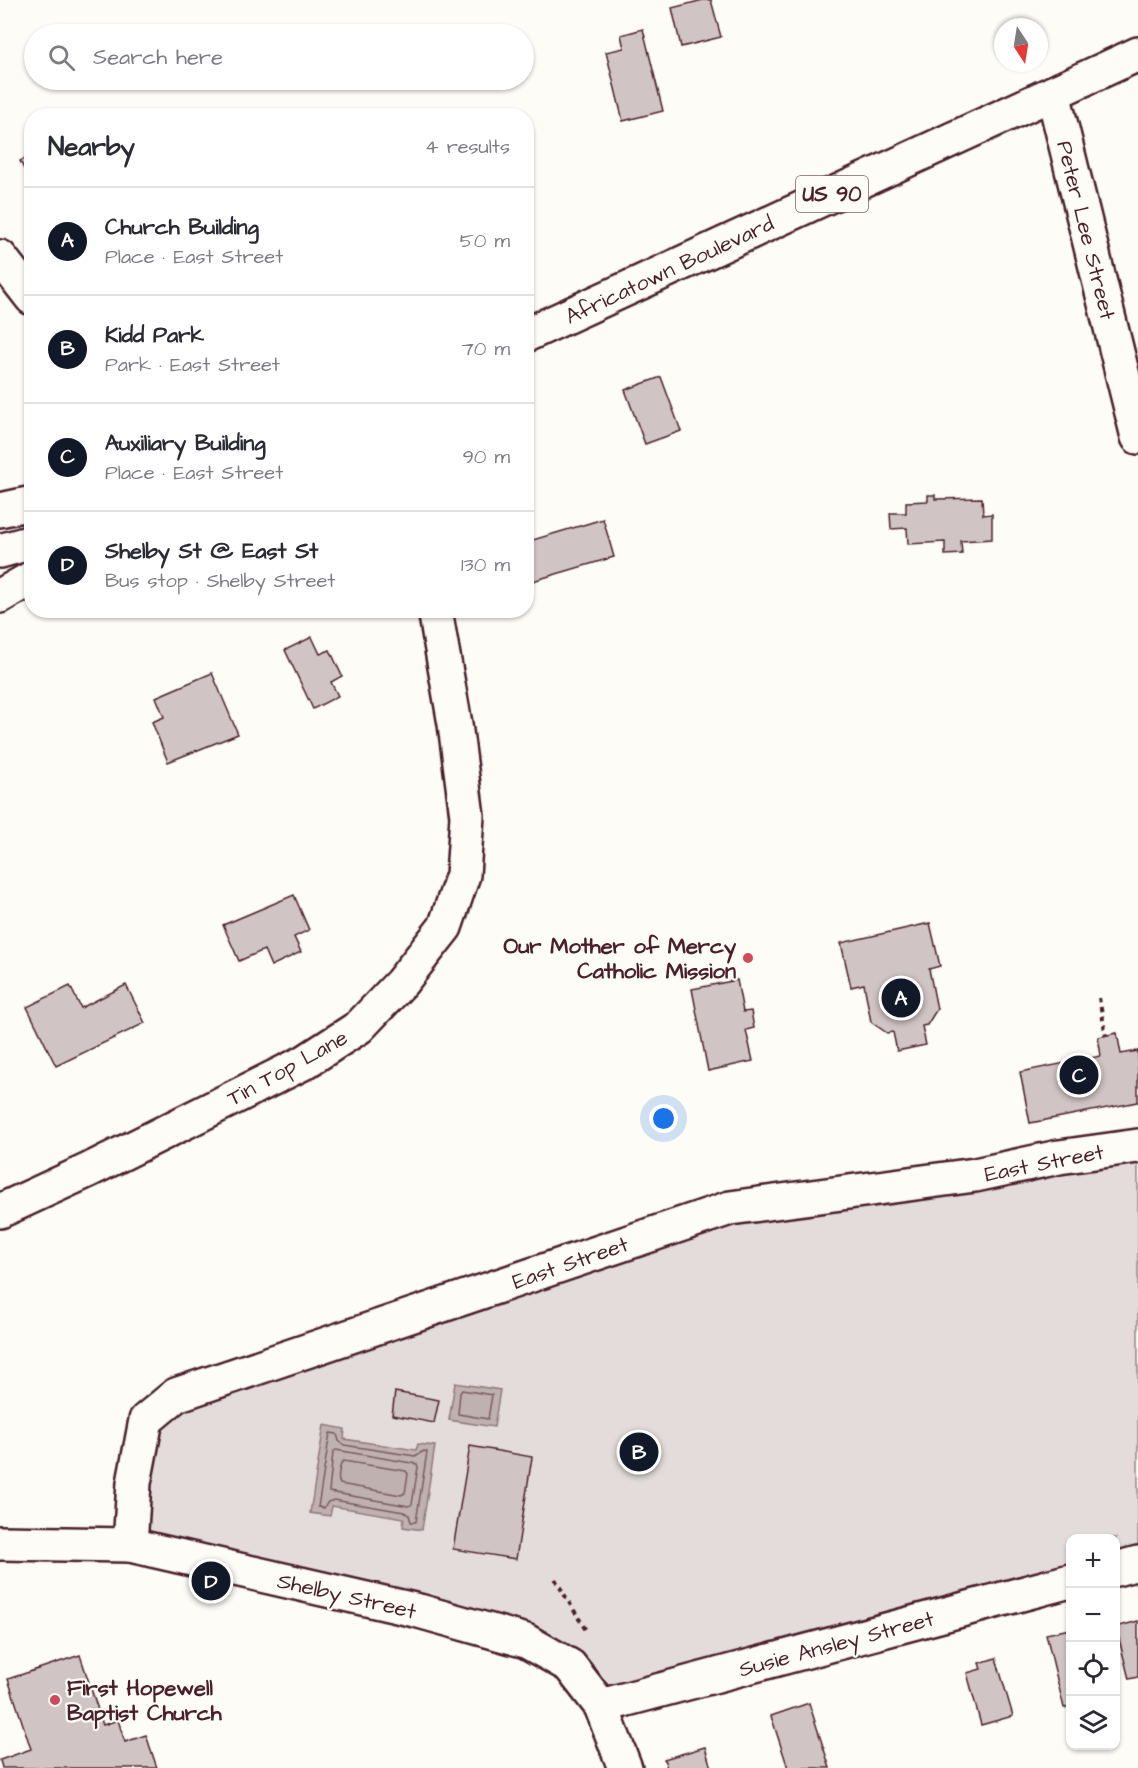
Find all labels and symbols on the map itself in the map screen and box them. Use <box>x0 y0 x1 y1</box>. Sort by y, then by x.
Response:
north arrow <box>994 18 1048 72</box>
street label: Peter Lee Street <box>1048 138 1123 323</box>
road number: US 90 <box>796 176 868 212</box>
street label: Africatown Boulevard <box>560 208 779 332</box>
place label: Our Mother of Mercy Catholic Mission <box>503 931 737 987</box>
marker: Our Mother of Mercy Catholic Mission <box>741 951 755 965</box>
pin: A <box>882 976 920 1020</box>
street label: Tin Top Lane <box>222 1022 354 1114</box>
pin: C <box>1060 1052 1098 1098</box>
your location <box>649 1104 678 1133</box>
street label: East Street <box>982 1137 1107 1190</box>
street label: East Street <box>508 1229 633 1298</box>
pin: B <box>620 1430 658 1474</box>
pin: D <box>192 1558 230 1604</box>
street label: Shelby Street <box>274 1565 419 1628</box>
street label: Susie Ansley Street <box>735 1603 938 1686</box>
place label: First Hopewell Baptist Church <box>67 1673 223 1729</box>
marker: First Hopewell Baptist Church <box>48 1693 62 1707</box>

